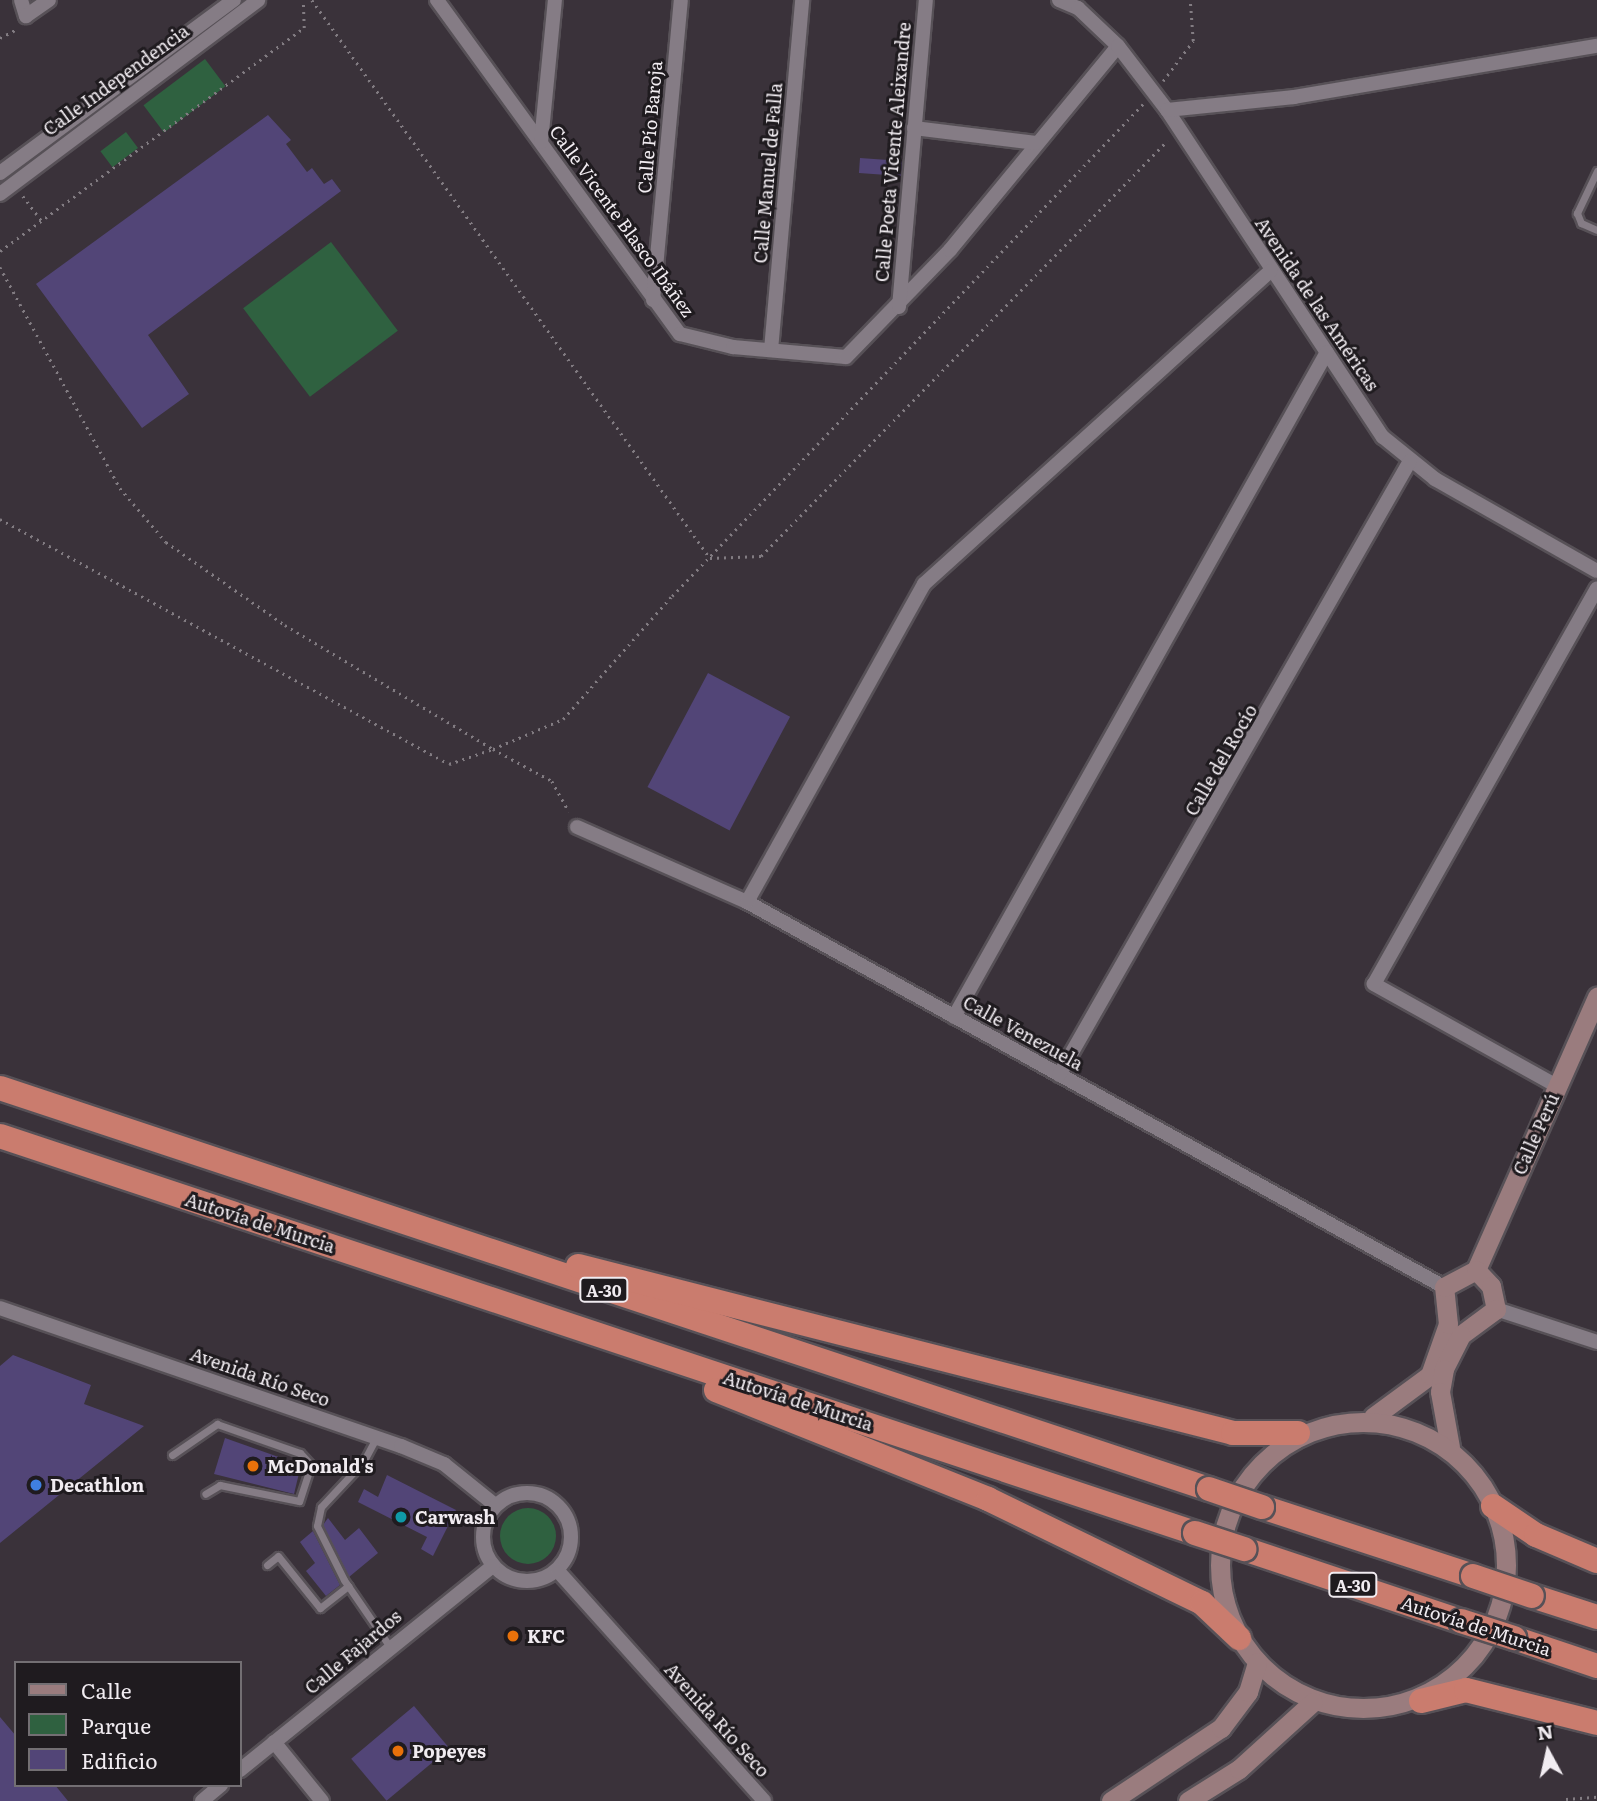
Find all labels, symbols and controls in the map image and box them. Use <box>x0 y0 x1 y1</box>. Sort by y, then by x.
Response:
street label: Calle Independencia <box>39 20 193 140</box>
street label: Calle Poeta Vicente Aleixandre <box>871 21 915 283</box>
street label: Calle Pío Baroja <box>633 60 667 194</box>
street label: Calle Manuel de Falla <box>749 82 787 264</box>
street label: Calle Vicente Blasco Ibáñez <box>545 121 699 321</box>
street label: Avenida de las Américas <box>1251 213 1383 395</box>
street label: Calle del Rocío <box>1180 700 1262 820</box>
street label: Calle Venezuela <box>959 991 1087 1075</box>
street label: Calle Perú <box>1508 1090 1564 1178</box>
street label: Autovía de Murcia <box>182 1189 338 1257</box>
road number: A-30 <box>578 1278 630 1302</box>
street label: Avenida Río Seco <box>187 1343 333 1411</box>
street label: Autovía de Murcia <box>720 1367 876 1435</box>
place label: McDonald's <box>267 1455 373 1477</box>
marker: McDonald's <box>245 1458 261 1474</box>
place label: Decathlon <box>50 1474 144 1496</box>
marker: Decathlon <box>28 1477 44 1493</box>
place label: Carwash <box>415 1506 495 1528</box>
marker: Carwash <box>393 1509 409 1525</box>
road number: A-30 <box>1327 1572 1379 1597</box>
street label: Autovía de Murcia <box>1398 1592 1554 1660</box>
street label: Calle Fajardos <box>300 1605 406 1699</box>
place label: KFC <box>527 1625 565 1647</box>
marker: KFC <box>505 1628 521 1644</box>
street label: Avenida Río Seco <box>660 1659 774 1781</box>
legend <box>14 1661 242 1787</box>
text: Calle <box>81 1674 132 1705</box>
text: Parque <box>81 1709 151 1740</box>
text: N <box>1535 1716 1555 1746</box>
north arrow <box>1513 1717 1583 1787</box>
place label: Popeyes <box>412 1740 486 1762</box>
marker: Popeyes <box>390 1743 406 1759</box>
text: Edificio <box>81 1744 157 1775</box>

